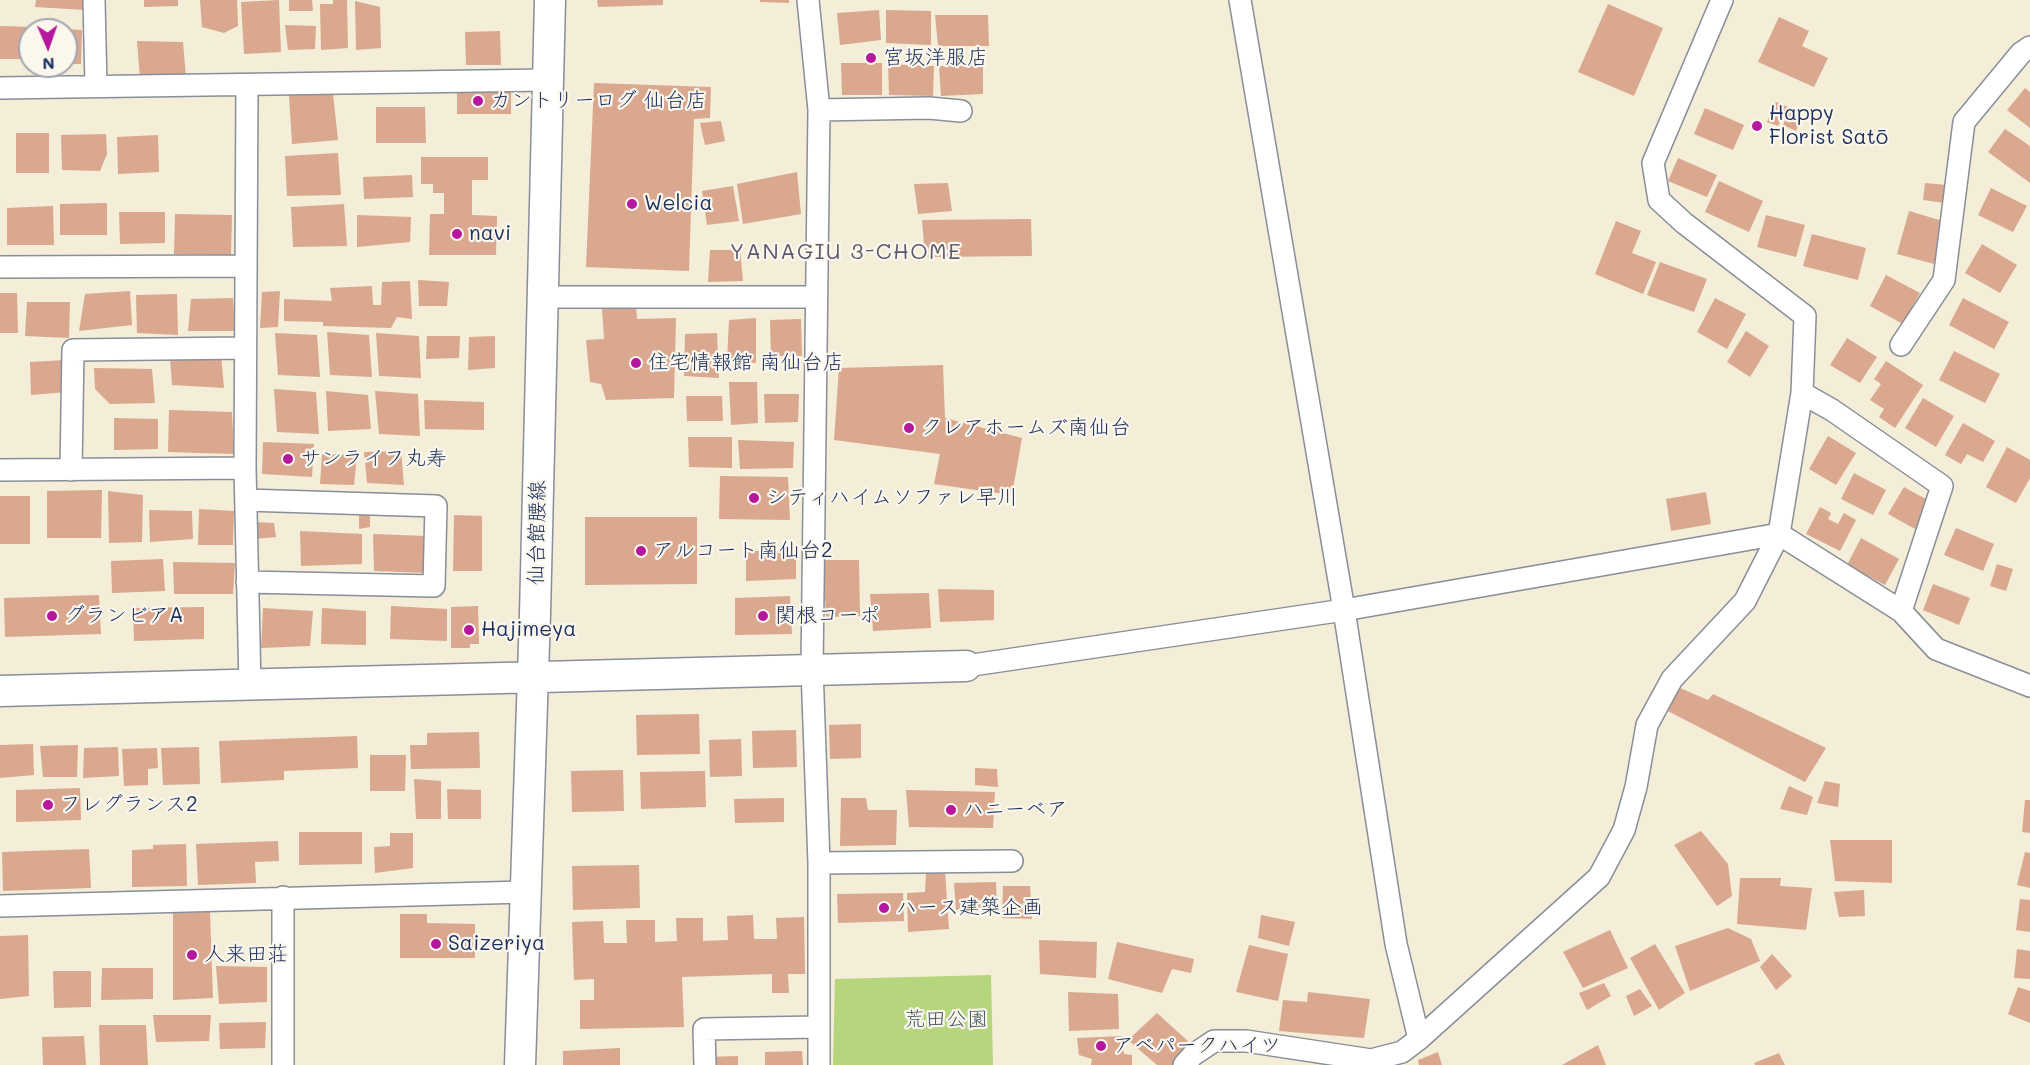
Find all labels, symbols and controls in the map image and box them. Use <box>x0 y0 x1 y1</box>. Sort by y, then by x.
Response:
north arrow <box>18 18 78 78</box>
place label: 宮坂洋服店 <box>883 45 988 71</box>
marker: 宮坂洋服店 <box>864 51 878 65</box>
text: N <box>42 54 55 75</box>
place label: カントリーログ 仙台店 <box>490 88 707 114</box>
marker: カントリーログ 仙台店 <box>471 94 485 108</box>
place label: Happy Florist Satō <box>1769 101 1888 151</box>
marker: Happy Florist Satō <box>1750 119 1764 133</box>
place label: Welcia <box>644 191 713 217</box>
marker: Welcia <box>625 197 639 211</box>
place label: navi <box>469 221 511 247</box>
marker: navi <box>450 227 464 241</box>
district label: YANAGIU 3-CHOME <box>730 239 962 265</box>
place label: 住宅情報館 南仙台店 <box>648 350 844 376</box>
marker: 住宅情報館 南仙台店 <box>629 356 643 370</box>
place label: クレアホームズ南仙台 <box>921 415 1131 441</box>
marker: クレアホームズ南仙台 <box>902 421 916 435</box>
place label: サンライフ丸寿 <box>300 446 447 472</box>
marker: サンライフ丸寿 <box>281 452 295 466</box>
street label: 仙台館腰線 <box>523 480 551 586</box>
place label: シティハイムソファレ早川 <box>766 485 1018 511</box>
marker: シティハイムソファレ早川 <box>747 491 761 505</box>
place label: アルコート南仙台2 <box>653 538 833 564</box>
marker: アルコート南仙台2 <box>634 544 648 558</box>
place label: グランビアA <box>64 603 184 629</box>
place label: 関根コーポ <box>775 603 880 629</box>
marker: グランビアA <box>45 609 59 623</box>
marker: 関根コーポ <box>756 609 770 623</box>
place label: Hajimeya <box>481 617 576 643</box>
marker: Hajimeya <box>462 623 476 637</box>
place label: フレグランス2 <box>60 792 198 818</box>
place label: ハニーベア <box>963 797 1068 823</box>
marker: フレグランス2 <box>41 798 55 812</box>
marker: ハニーベア <box>944 803 958 817</box>
place label: ハース建築企画 <box>896 895 1043 921</box>
marker: ハース建築企画 <box>877 901 891 915</box>
place label: Saizeriya <box>448 931 545 957</box>
marker: Saizeriya <box>429 937 443 951</box>
place label: 人来田荘 <box>204 942 288 968</box>
marker: 人来田荘 <box>185 948 199 962</box>
park label: 荒田公園 <box>904 1007 988 1033</box>
place label: アベパークハイツ <box>1113 1033 1281 1059</box>
marker: アベパークハイツ <box>1094 1039 1108 1053</box>

